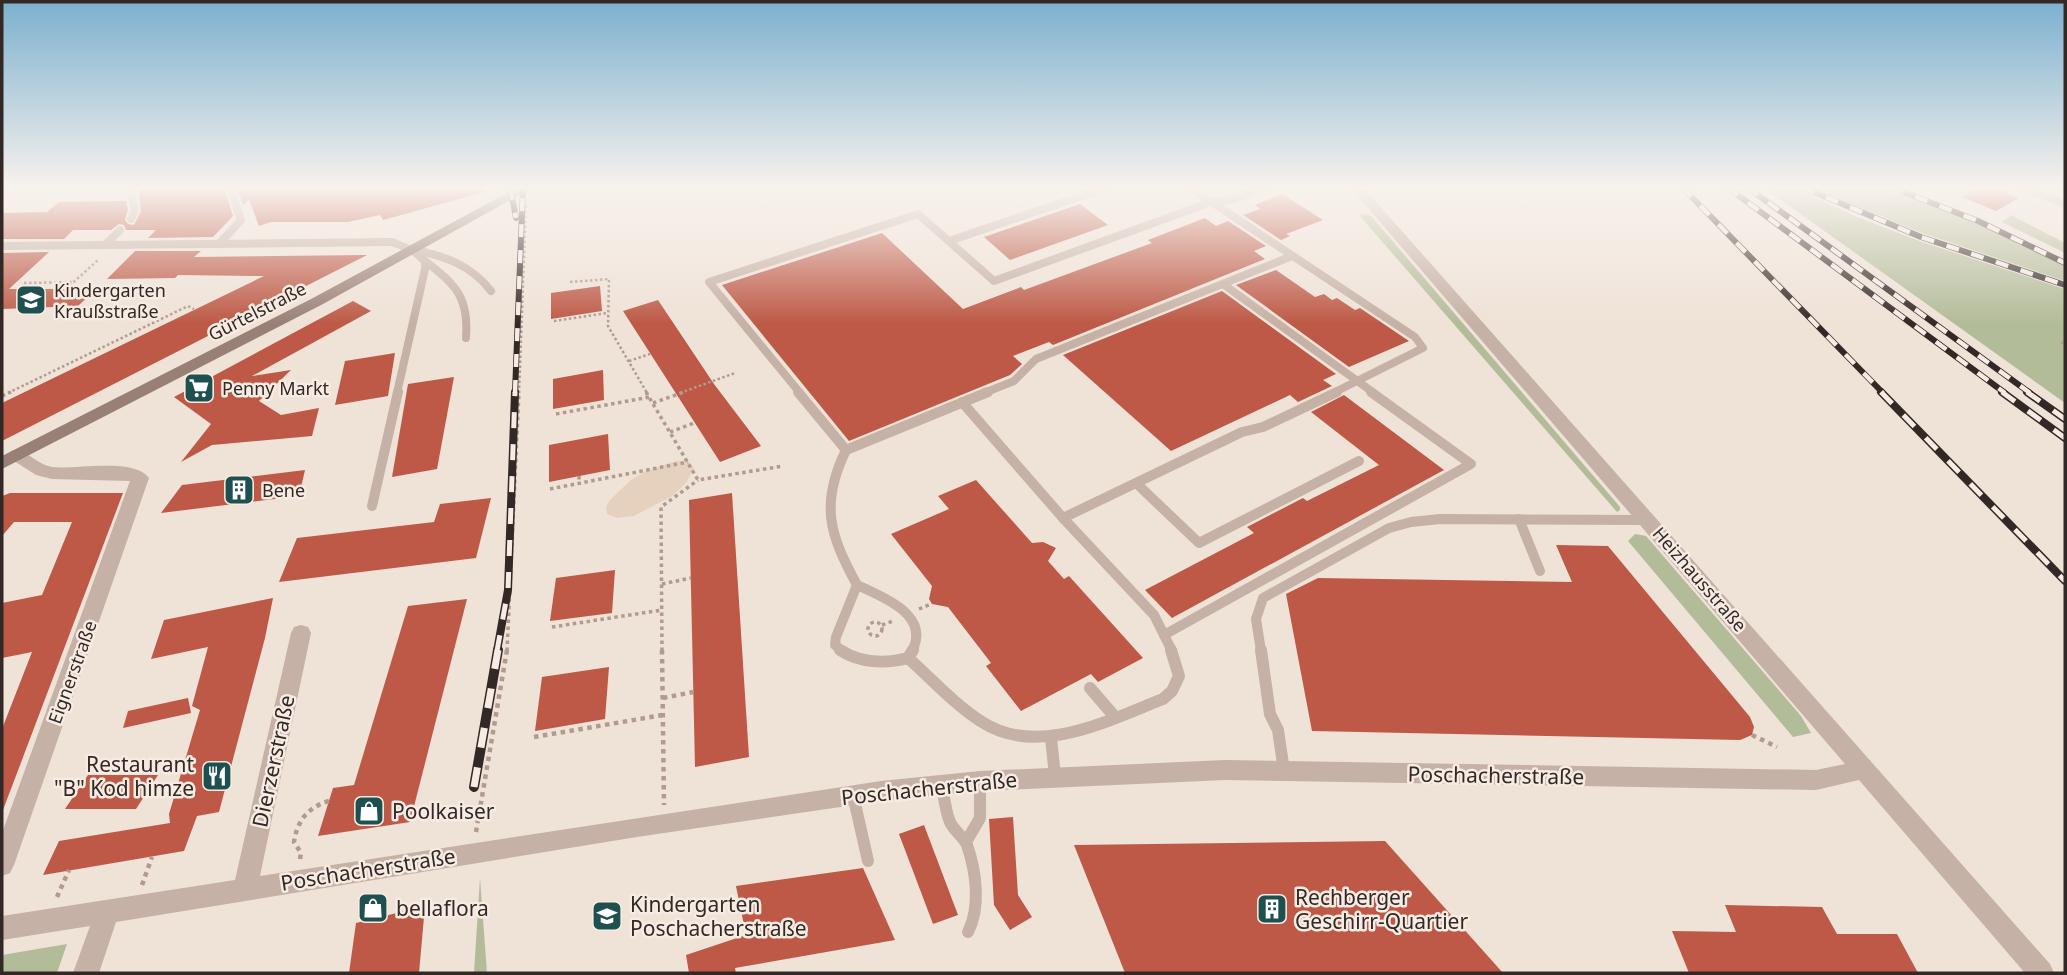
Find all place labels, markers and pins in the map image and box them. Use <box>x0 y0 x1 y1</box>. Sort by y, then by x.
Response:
place label: Kindergarten Kraußstraße <box>54 278 166 323</box>
school or university icon: Kindergarten Kraußstraße <box>14 283 48 317</box>
supermarket icon: Penny Markt <box>182 371 216 405</box>
place label: Penny Markt <box>222 376 330 400</box>
building icon: Bene <box>222 473 256 507</box>
place label: Bene <box>262 478 305 502</box>
place label: Restaurant "B" Kod himze <box>54 750 194 802</box>
restaurant icon: Restaurant "B" Kod himze <box>200 759 234 793</box>
shop icon: Poolkaiser <box>352 794 386 828</box>
place label: Poolkaiser <box>392 797 495 825</box>
place label: Rechberger Geschirr-Quartier <box>1295 883 1468 935</box>
place label: Kindergarten Poschacherstraße <box>630 890 807 942</box>
shop icon: bellaflora <box>356 891 390 925</box>
building icon: Rechberger Geschirr-Quartier <box>1255 892 1289 926</box>
place label: bellaflora <box>396 894 489 922</box>
school or university icon: Kindergarten Poschacherstraße <box>590 899 624 933</box>

